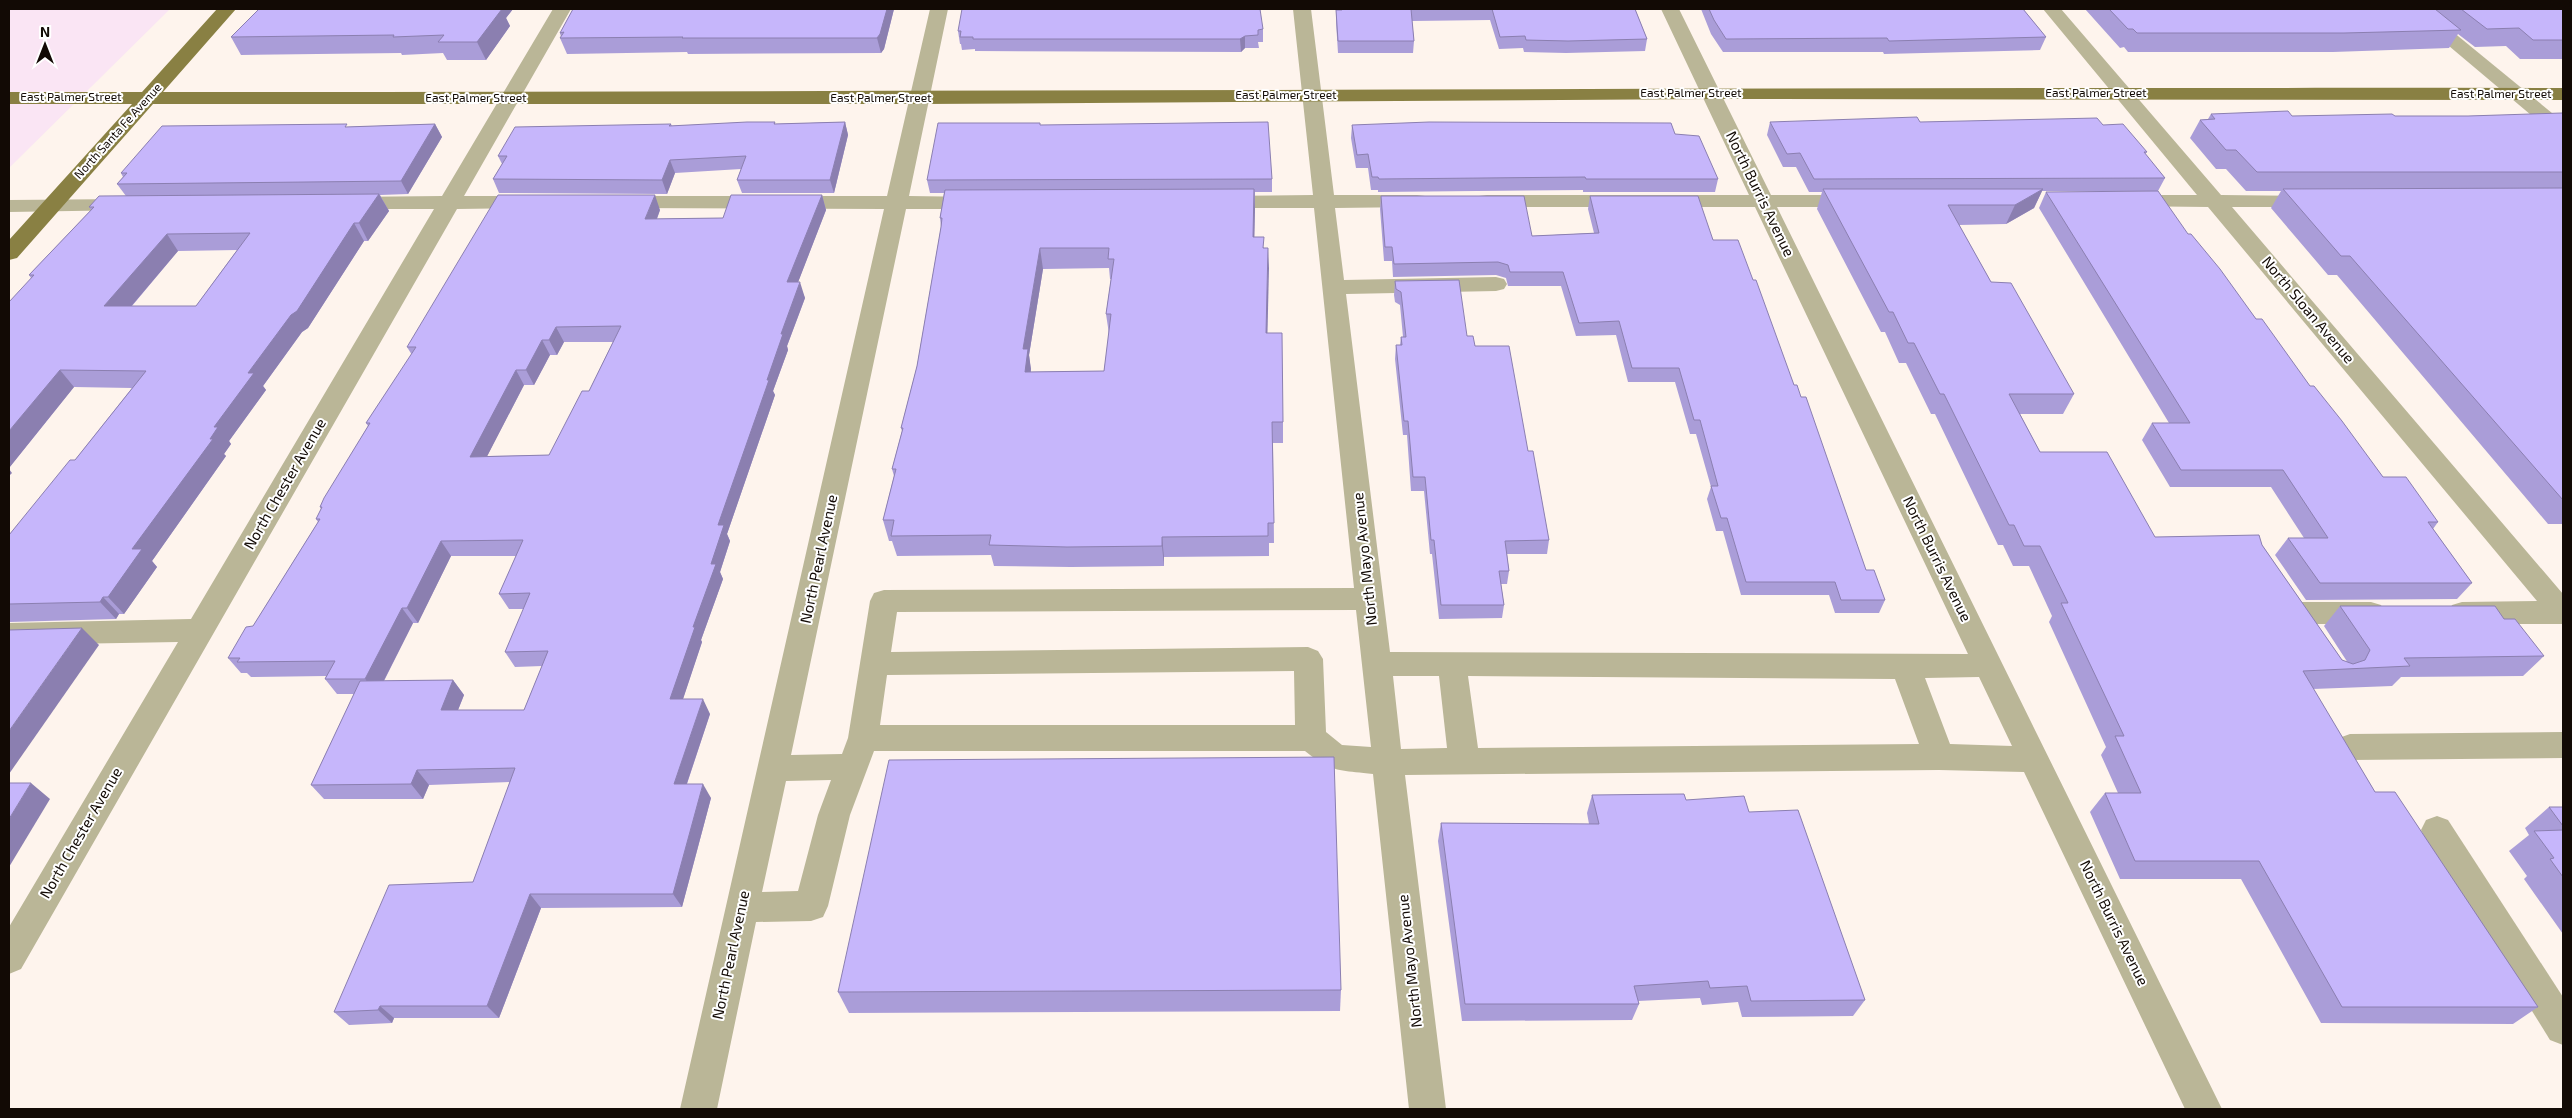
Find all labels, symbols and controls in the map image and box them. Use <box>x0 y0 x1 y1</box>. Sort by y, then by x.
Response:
north arrow <box>20 20 70 70</box>
text: N <box>40 23 50 40</box>
street label: North Santa Fe Avenue <box>71 80 164 181</box>
street label: East Palmer Street <box>1640 85 1742 99</box>
street label: East Palmer Street <box>2045 85 2147 99</box>
street label: East Palmer Street <box>2450 86 2552 100</box>
street label: East Palmer Street <box>1235 87 1337 101</box>
street label: East Palmer Street <box>20 89 122 103</box>
street label: East Palmer Street <box>425 90 527 104</box>
street label: East Palmer Street <box>830 90 932 104</box>
street label: North Burris Avenue <box>1723 128 1799 259</box>
street label: North Sloan Avenue <box>2259 252 2359 367</box>
street label: North Chester Avenue <box>239 415 329 552</box>
street label: North Mayo Avenue <box>1348 492 1380 627</box>
street label: North Pearl Avenue <box>796 493 840 625</box>
street label: North Burris Avenue <box>1900 493 1976 624</box>
street label: North Chester Avenue <box>35 764 125 901</box>
street label: North Burris Avenue <box>2077 857 2153 988</box>
street label: North Pearl Avenue <box>708 889 752 1021</box>
street label: North Mayo Avenue <box>1393 894 1425 1029</box>

